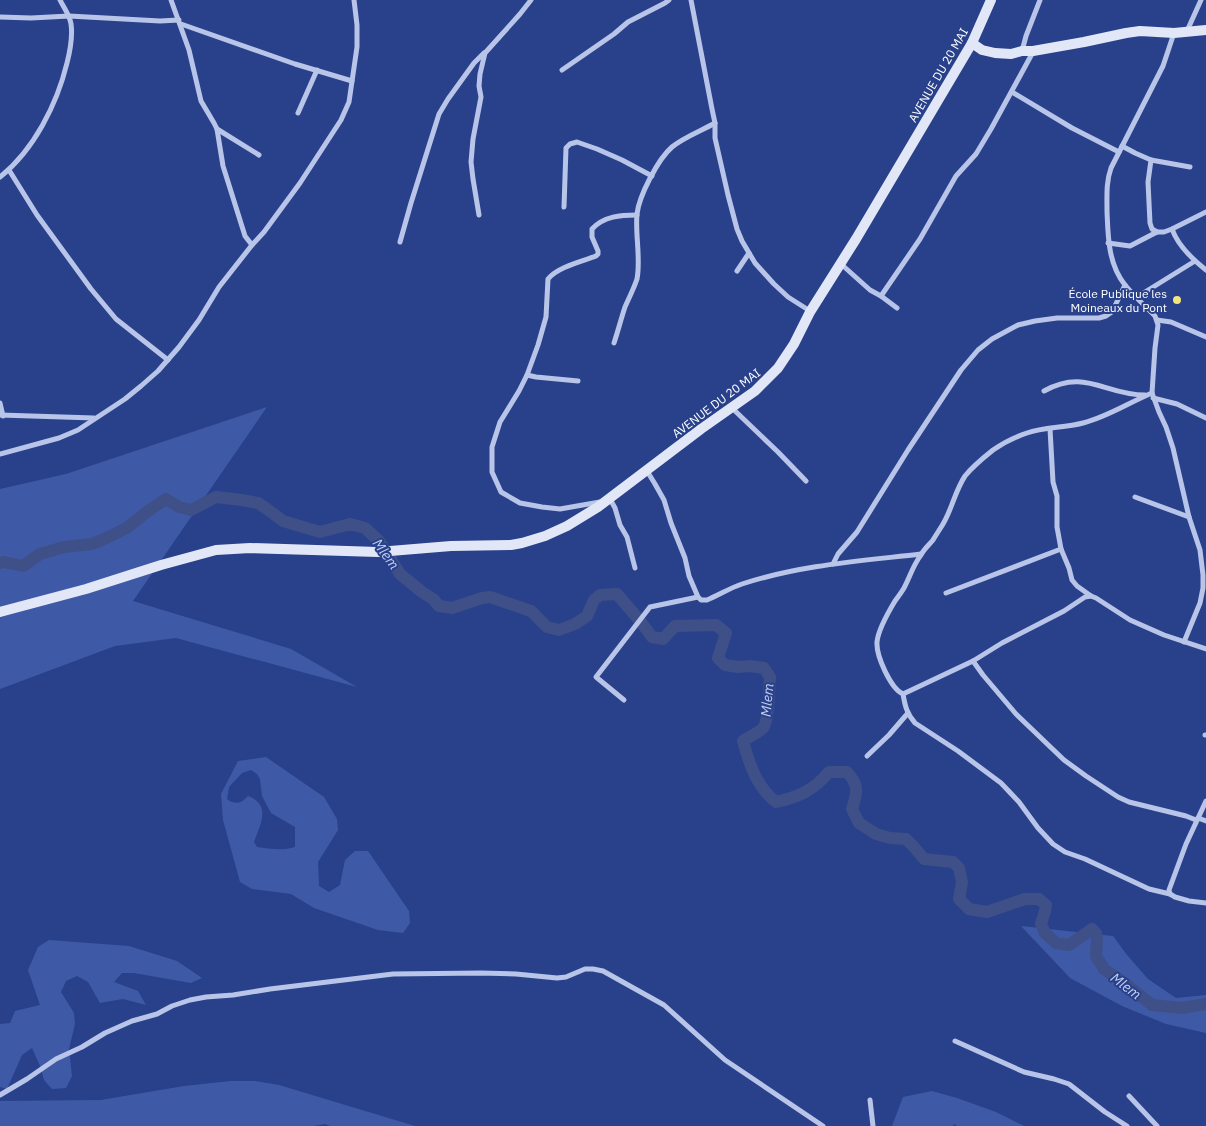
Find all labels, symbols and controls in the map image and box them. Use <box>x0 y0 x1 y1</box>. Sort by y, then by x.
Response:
street label: AVENUE DU 20 MAI <box>905 25 971 125</box>
place label: École Publique les Moineaux du Pont <box>1069 286 1167 315</box>
marker: École Publique les Moineaux du Pont <box>1171 294 1183 306</box>
street label: AVENUE DU 20 MAI <box>669 365 763 441</box>
water label: Mlem <box>369 535 403 573</box>
water label: Mlem <box>757 682 777 718</box>
water label: Mlem <box>1107 969 1145 1003</box>

